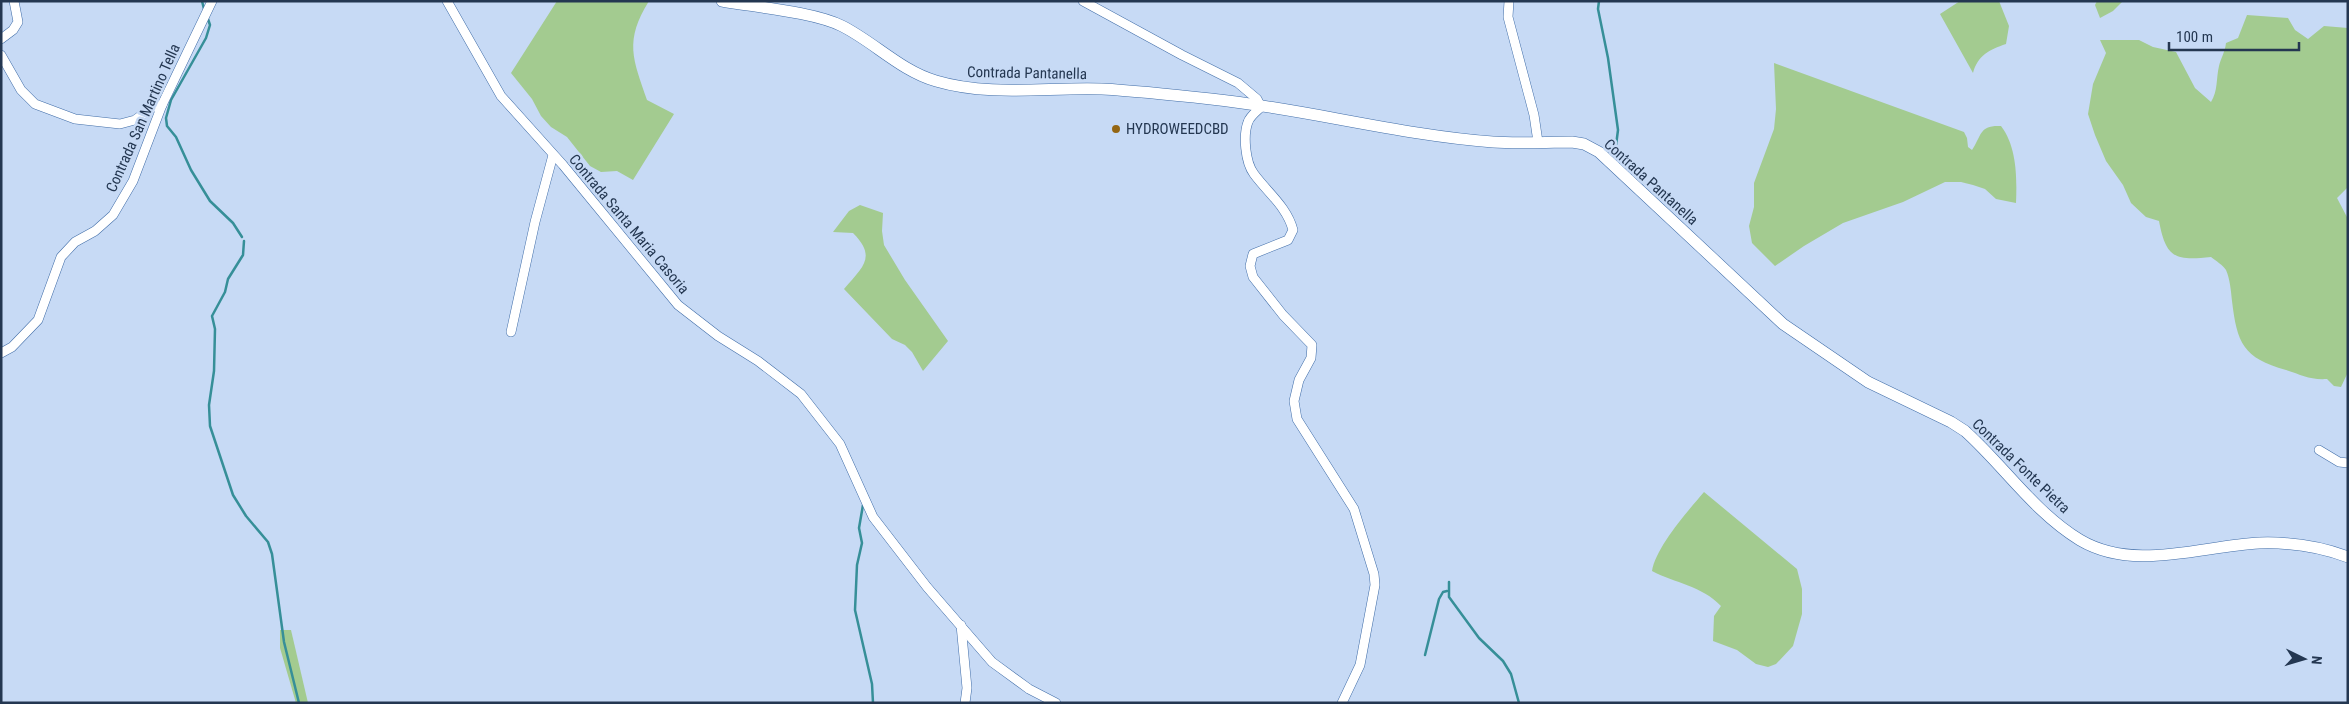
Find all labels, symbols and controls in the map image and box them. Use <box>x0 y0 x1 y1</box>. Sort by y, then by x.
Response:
scale bar <box>2169 20 2299 52</box>
text: 100 m <box>2176 28 2213 46</box>
street label: Contrada San Martino Tella <box>102 41 184 195</box>
street label: Contrada Pantanella <box>967 63 1087 83</box>
place label: HYDROWEEDCBD <box>1126 120 1229 138</box>
marker: HYDROWEEDCBD <box>1110 123 1122 135</box>
street label: Contrada Pantanella <box>1600 135 1702 229</box>
street label: Contrada Santa Maria Casoria <box>565 150 693 298</box>
street label: Contrada Fonte Pietra <box>1968 415 2074 517</box>
north arrow <box>2279 634 2329 684</box>
text: N <box>2309 655 2325 665</box>

